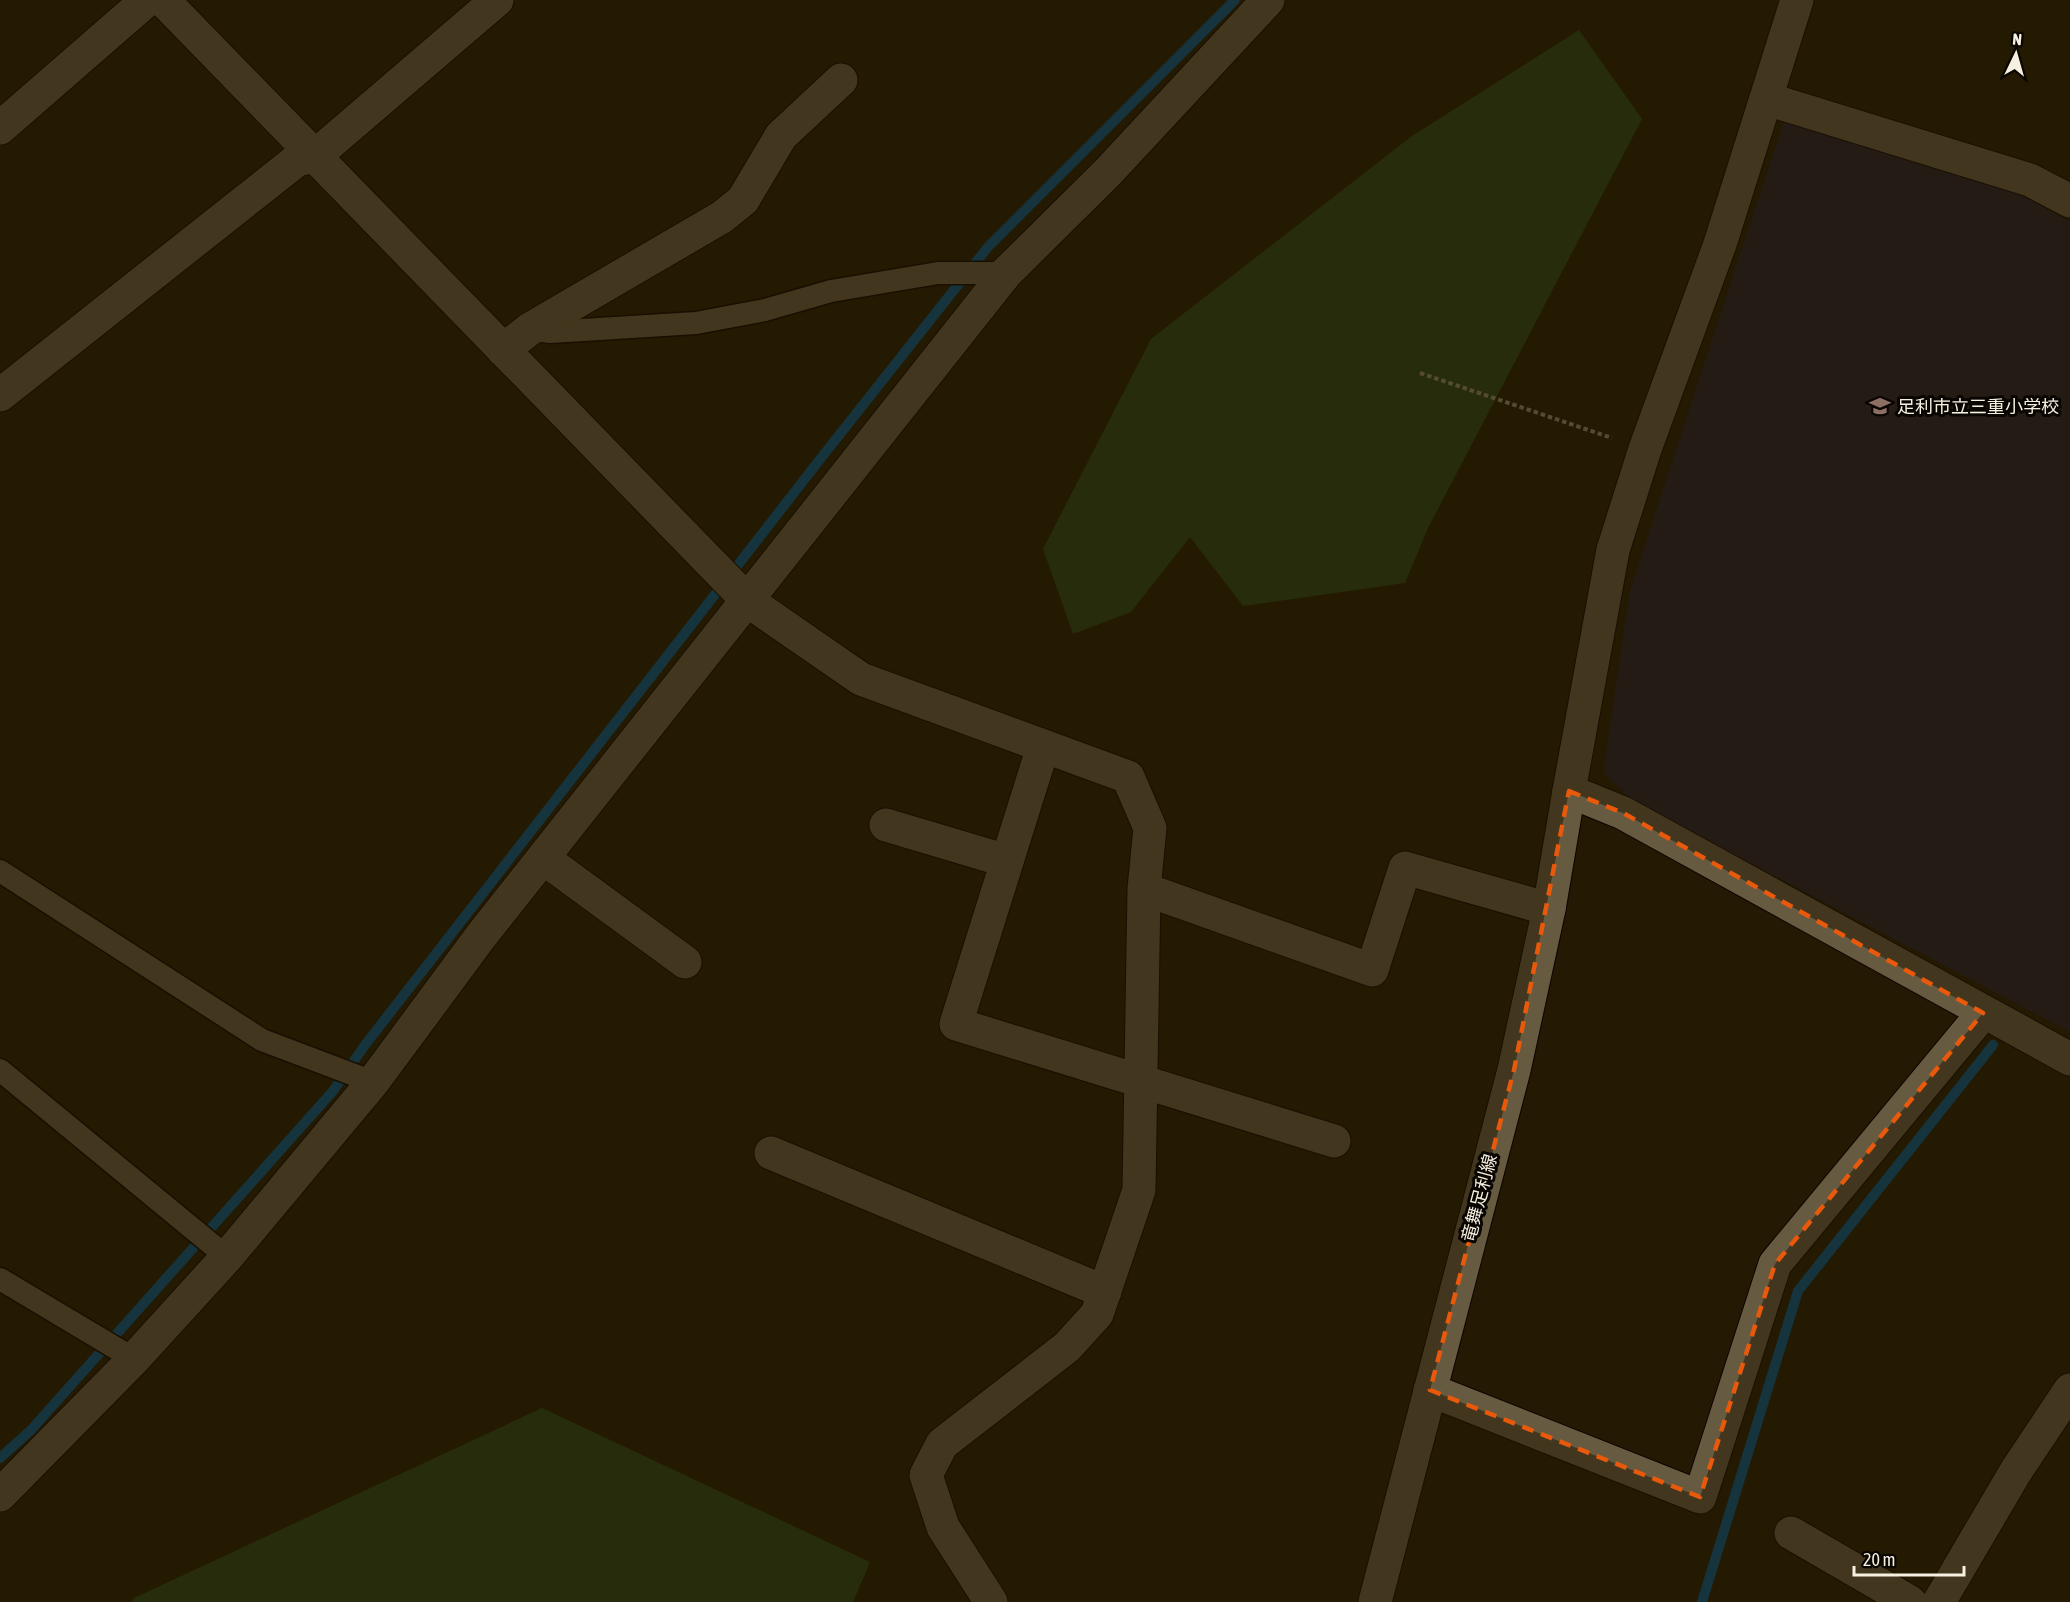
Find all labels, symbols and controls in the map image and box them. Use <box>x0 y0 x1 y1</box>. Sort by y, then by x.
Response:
north arrow <box>1986 24 2046 84</box>
text: N <box>2012 30 2023 48</box>
school or university icon: 足利市立三重小学校 <box>1868 394 1892 418</box>
place label: 足利市立三重小学校 <box>1897 396 2059 417</box>
street label: 竜舞足利線 <box>1457 1152 1501 1244</box>
scale bar <box>1854 1539 1964 1577</box>
text: 20 m <box>1863 1549 1895 1570</box>

